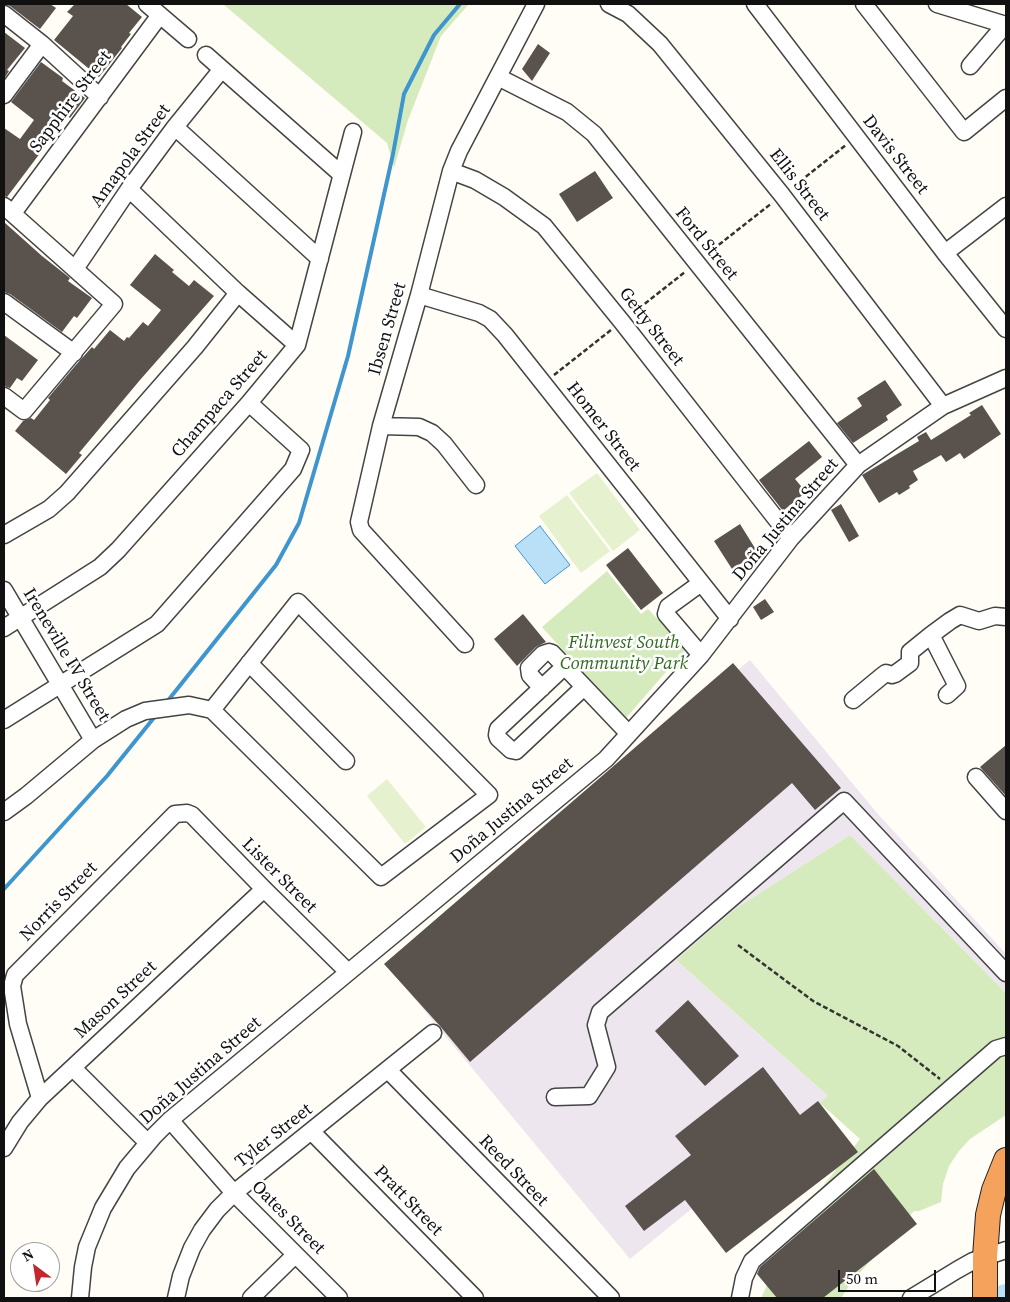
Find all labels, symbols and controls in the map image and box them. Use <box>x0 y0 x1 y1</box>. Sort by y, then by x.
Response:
street label: Sapphire Street <box>26 47 116 157</box>
street label: Amapola Street <box>86 100 176 212</box>
street label: Davis Street <box>857 111 933 199</box>
street label: Ellis Street <box>764 145 834 225</box>
street label: Ford Street <box>670 203 742 285</box>
street label: Ibsen Street <box>364 280 412 378</box>
street label: Getty Street <box>614 284 688 370</box>
street label: Champaca Street <box>167 346 273 462</box>
street label: Homer Street <box>561 378 645 476</box>
street label: Doña Justina Street <box>728 454 844 586</box>
street label: Ireneville IV Street <box>18 585 114 725</box>
park label: Filinvest South Community Park <box>560 632 688 674</box>
street label: Doña Justina Street <box>446 753 578 869</box>
street label: Lister Street <box>237 834 321 918</box>
street label: Norris Street <box>16 858 102 946</box>
street label: Mason Street <box>70 957 162 1043</box>
street label: Doña Justina Street <box>136 1013 266 1129</box>
street label: Tyler Street <box>231 1099 317 1173</box>
street label: Reed Street <box>474 1131 552 1211</box>
street label: Pratt Street <box>369 1161 447 1241</box>
street label: Oates Street <box>247 1177 329 1259</box>
north arrow <box>10 1242 60 1292</box>
text: N <box>18 1244 37 1266</box>
scale bar <box>840 1260 938 1292</box>
text: 50 m <box>846 1268 878 1289</box>

